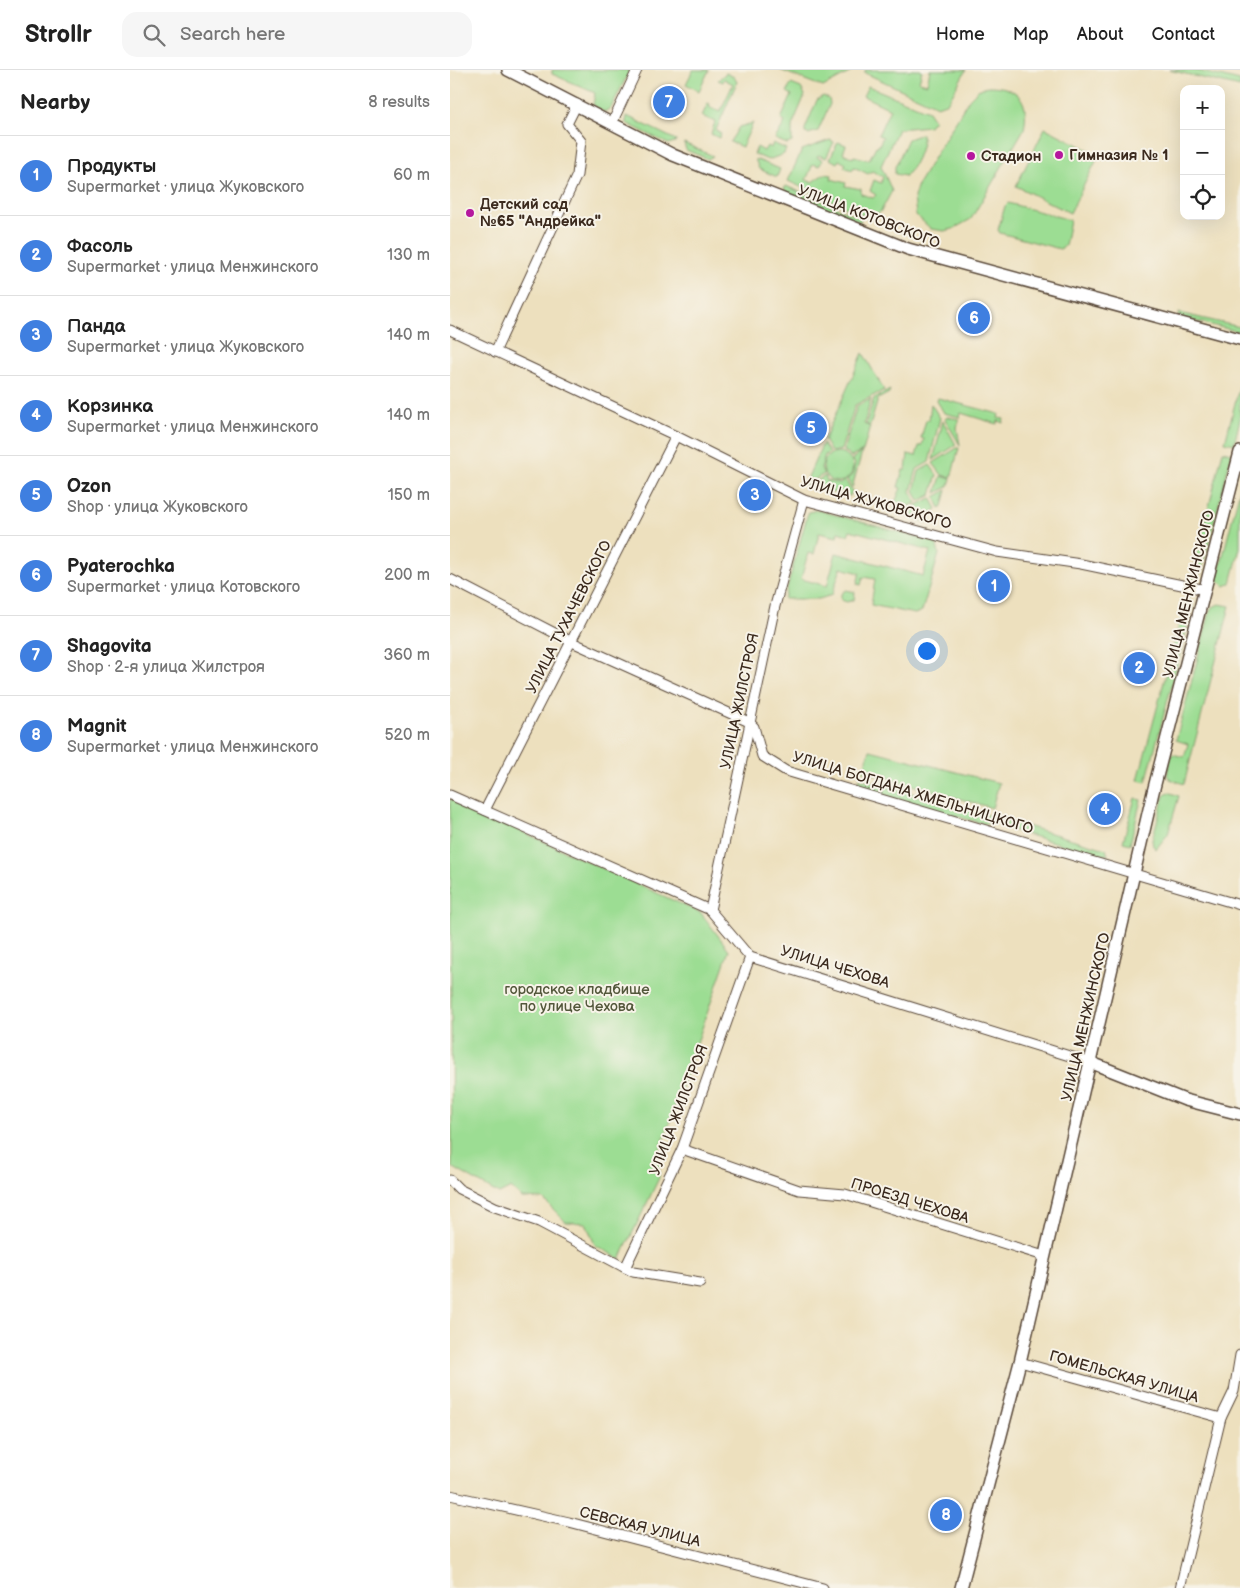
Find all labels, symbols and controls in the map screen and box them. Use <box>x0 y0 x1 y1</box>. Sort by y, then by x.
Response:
search box <box>122 12 472 57</box>
text: Strollr <box>25 20 92 49</box>
icon: search <box>140 21 168 49</box>
text: Search here <box>180 23 285 46</box>
text: Home <box>936 24 985 45</box>
text: Map <box>1013 24 1049 45</box>
text: About <box>1077 24 1124 45</box>
text: Contact <box>1152 24 1215 45</box>
pin: 7 <box>653 83 685 121</box>
map controls <box>1180 85 1225 220</box>
button: + <box>1180 85 1225 130</box>
text: Nearby <box>20 90 90 115</box>
text: 8 results <box>368 93 430 112</box>
button: − <box>1180 130 1225 175</box>
place label: Гимназия № 1 <box>1069 146 1169 165</box>
place label: Стадион <box>981 147 1041 166</box>
marker: Гимназия № 1 <box>1053 149 1065 161</box>
marker: Стадион <box>965 150 977 162</box>
text: Продукты <box>67 155 156 178</box>
text: 1 <box>33 166 39 185</box>
text: 60 m <box>393 166 430 185</box>
button: locate <box>1180 175 1225 220</box>
text: Supermarket · улица Жуковского <box>67 178 304 197</box>
street label: УЛИЦА КОТОВСКОГО <box>795 181 943 253</box>
place label: Детский сад №65 "Андрейка" <box>480 195 601 231</box>
marker: Детский сад №65 "Андрейка" <box>464 207 476 219</box>
text: Фасоль <box>67 235 133 258</box>
text: 2 <box>31 246 41 265</box>
text: 130 m <box>387 246 430 265</box>
text: Supermarket · улица Менжинского <box>67 258 318 277</box>
pin: 6 <box>958 299 990 337</box>
text: Панда <box>67 315 125 338</box>
text: 3 <box>31 326 41 345</box>
text: 140 m <box>387 326 430 345</box>
text: Supermarket · улица Жуковского <box>67 338 304 357</box>
text: Корзинка <box>67 395 153 418</box>
text: 4 <box>31 406 41 425</box>
text: 140 m <box>387 406 430 425</box>
pin: 5 <box>795 409 827 447</box>
text: Supermarket · улица Менжинского <box>67 418 318 437</box>
street label: УЛИЦА ЖУКОВСКОГО <box>798 472 954 534</box>
text: Ozon <box>67 475 111 498</box>
pin: 3 <box>739 476 771 514</box>
text: 5 <box>31 486 41 505</box>
text: 150 m <box>388 486 430 505</box>
text: Shop · улица Жуковского <box>67 498 248 517</box>
street label: УЛИЦА МЕНЖИНСКОГО <box>1159 508 1219 680</box>
street label: УЛИЦА ТУХАЧЕВСКОГО <box>522 537 616 697</box>
text: Pyaterochka <box>67 555 175 578</box>
text: 6 <box>31 566 41 585</box>
text: 200 m <box>384 566 430 585</box>
pin: 1 <box>978 567 1010 605</box>
text: Supermarket · улица Котовского <box>67 578 300 597</box>
street label: УЛИЦА ЖИЛСТРОЯ <box>716 631 764 771</box>
text: Shagovita <box>67 635 152 658</box>
your location <box>914 638 940 664</box>
text: 7 <box>32 646 40 665</box>
text: 360 m <box>383 646 430 665</box>
pin: 2 <box>1123 649 1155 687</box>
text: Shop · 2-я улица Жилстроя <box>67 658 265 677</box>
text: Magnit <box>67 715 127 738</box>
text: 8 <box>31 726 41 745</box>
text: 520 m <box>384 726 430 745</box>
text: Supermarket · улица Менжинского <box>67 738 318 757</box>
street label: УЛИЦА БОГДАНА ХМЕЛЬНИЦКОГО <box>790 747 1036 839</box>
pin: 4 <box>1089 790 1121 828</box>
street label: УЛИЦА МЕНЖИНСКОГО <box>1057 931 1115 1103</box>
street label: УЛИЦА ЧЕХОВА <box>778 941 893 993</box>
park label: городское кладбище по улице Чехова <box>504 980 650 1016</box>
street label: УЛИЦА ЖИЛСТРОЯ <box>645 1042 713 1178</box>
street label: ПРОЕЗД ЧЕХОВА <box>849 1174 972 1228</box>
street label: ГОМЕЛЬСКАЯ УЛИЦА <box>1047 1347 1202 1408</box>
pin: 8 <box>930 1496 962 1534</box>
street label: СЕВСКАЯ УЛИЦА <box>578 1503 703 1551</box>

